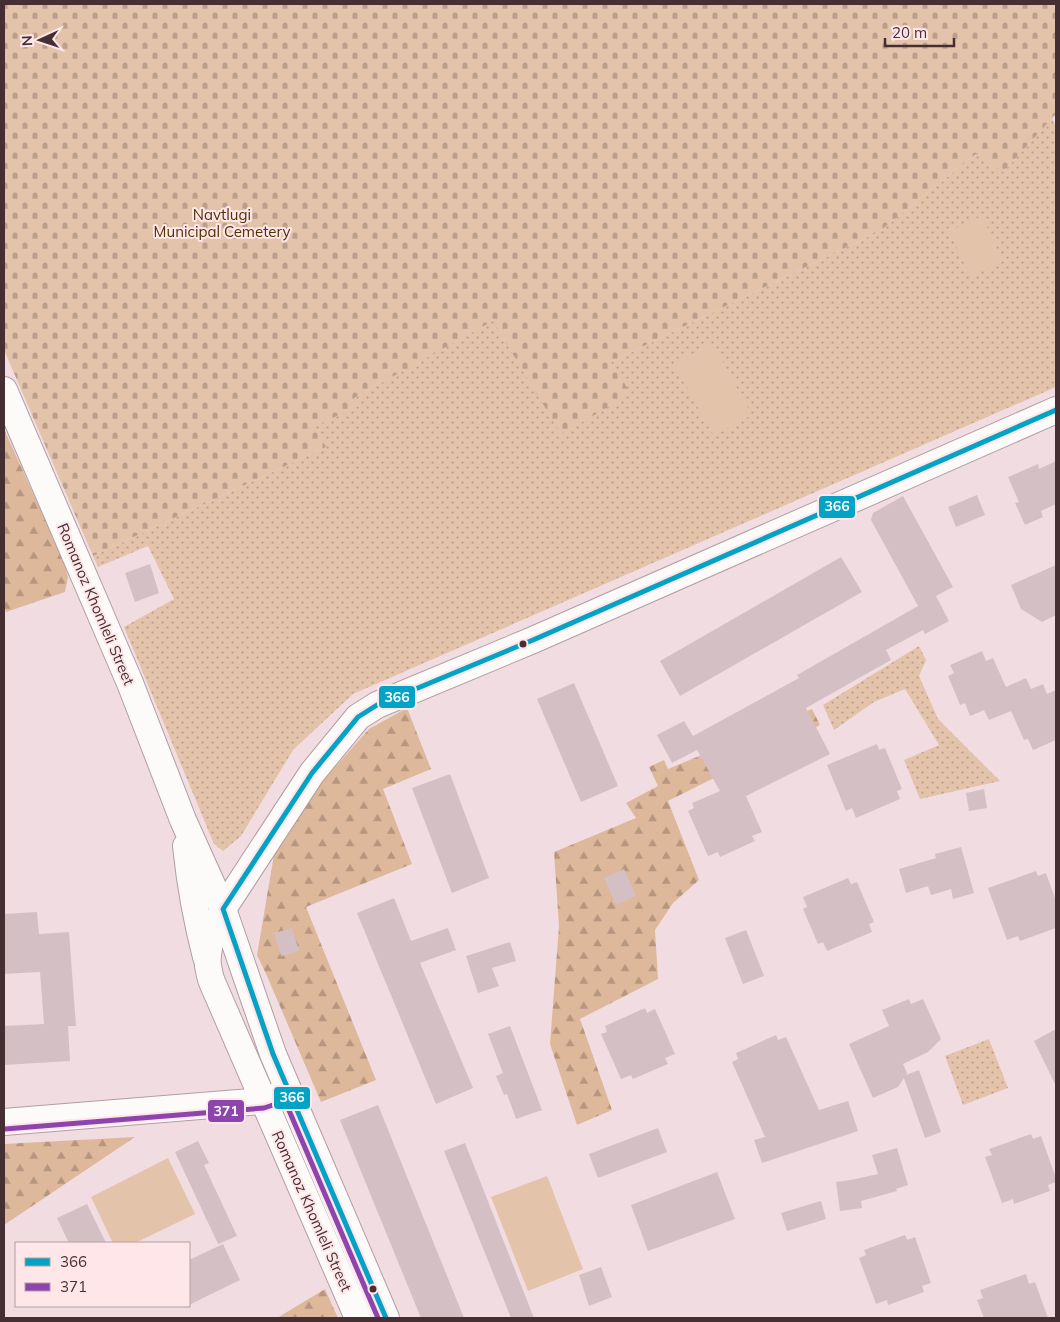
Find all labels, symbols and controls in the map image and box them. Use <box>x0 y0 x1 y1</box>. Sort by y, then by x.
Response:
north arrow <box>15 15 65 65</box>
scale bar <box>885 15 954 47</box>
text: 20 m <box>892 23 927 42</box>
text: N <box>18 35 36 46</box>
park label: Navtlugi Municipal Cemetery <box>154 205 290 241</box>
line badge: 366 <box>818 495 856 519</box>
text: 366 <box>824 497 850 515</box>
street label: Romanoz Khomleli Street <box>53 520 139 688</box>
unlabelled marker <box>518 639 528 649</box>
line badge: 366 <box>378 685 416 709</box>
text: 366 <box>384 688 410 706</box>
line badge: 366 <box>273 1086 311 1110</box>
text: 366 <box>279 1088 305 1106</box>
line badge: 371 <box>207 1099 245 1123</box>
text: 371 <box>213 1102 239 1120</box>
street label: Romanoz Khomleli Street <box>268 1128 356 1294</box>
legend <box>15 1242 190 1307</box>
text: 366 <box>60 1252 87 1271</box>
text: 371 <box>60 1277 87 1296</box>
unlabelled marker <box>368 1284 378 1294</box>

